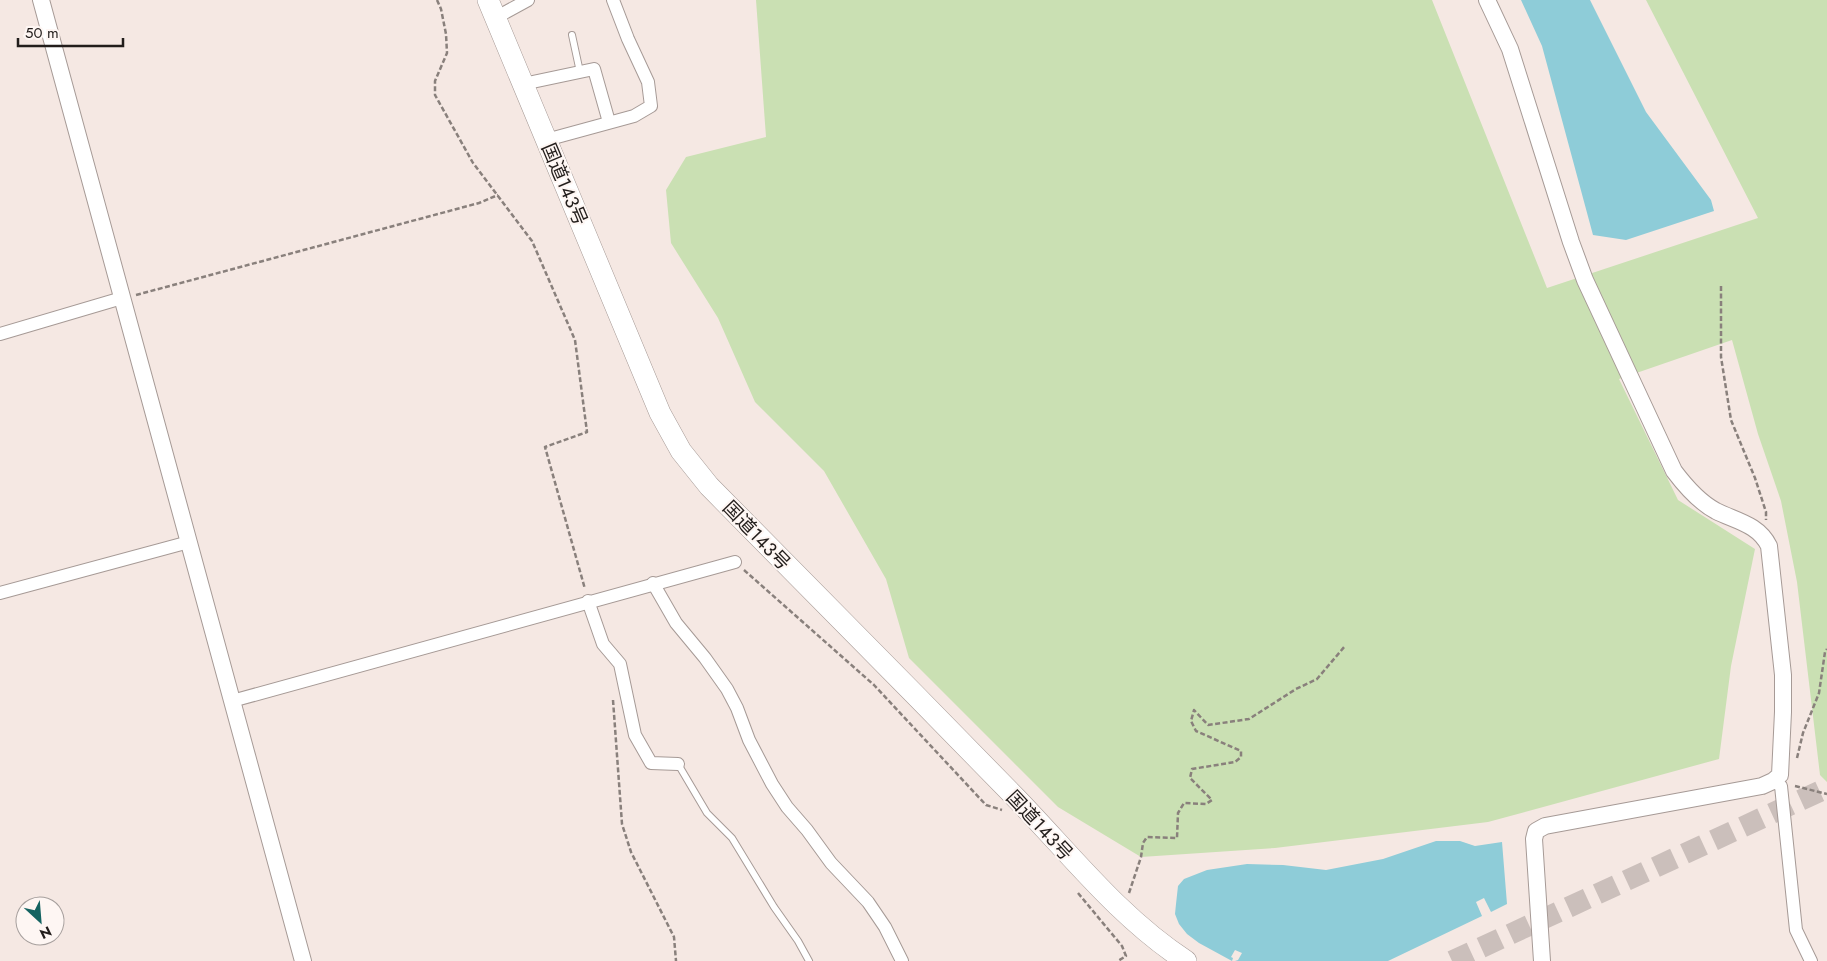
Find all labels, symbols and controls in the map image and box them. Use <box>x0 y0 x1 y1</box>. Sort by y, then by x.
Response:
scale bar <box>18 15 122 47</box>
text: 50 m <box>25 22 59 44</box>
street label: 国道143号 <box>535 139 594 230</box>
street label: 国道143号 <box>717 495 797 576</box>
street label: 国道143号 <box>1000 784 1079 866</box>
north arrow <box>15 896 65 946</box>
text: N <box>36 921 55 944</box>

